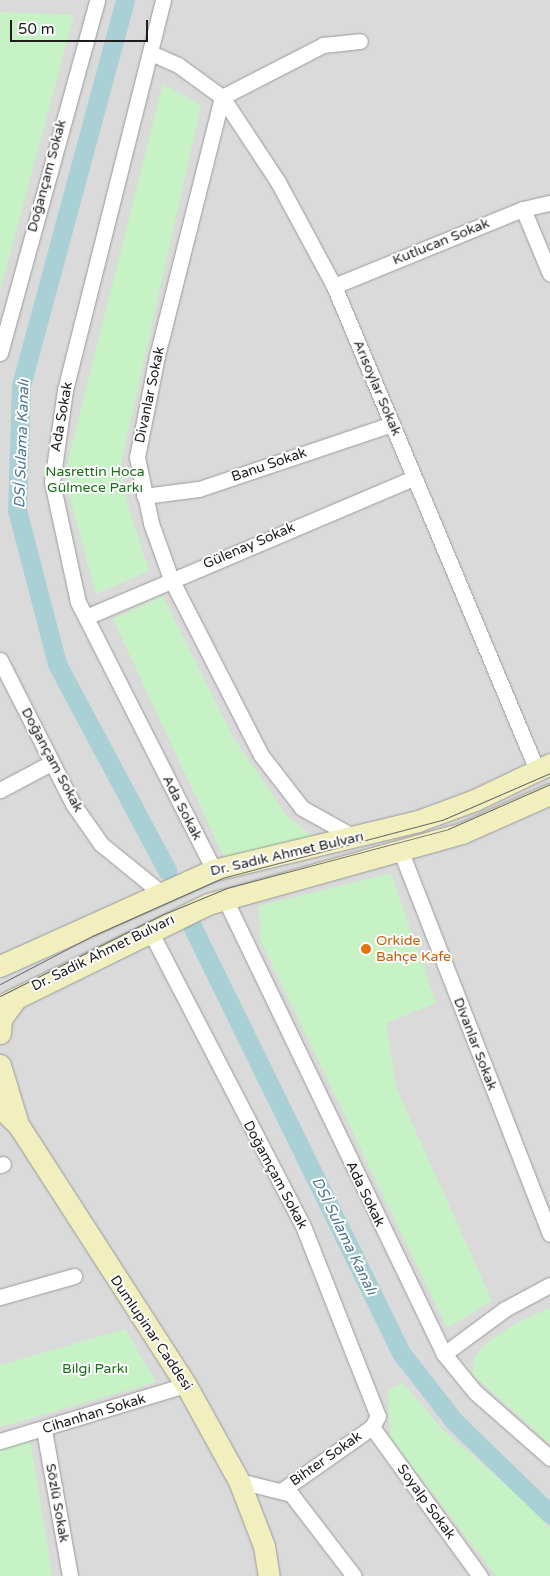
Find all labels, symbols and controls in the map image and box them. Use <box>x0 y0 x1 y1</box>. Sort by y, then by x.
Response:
scale bar <box>12 10 150 42</box>
text: 50 m <box>18 20 55 38</box>
street label: Doğançam Sokak <box>24 118 70 234</box>
street label: Kutlucan Sokak <box>390 215 492 269</box>
street label: Arısoylar Sokak <box>349 338 405 438</box>
street label: Divanlar Sokak <box>132 345 168 445</box>
water label: DSİ Sulama Kanalı <box>11 379 33 509</box>
street label: Ada Sokak <box>48 381 76 453</box>
street label: Banu Sokak <box>229 444 309 486</box>
park label: Nasrettin Hoca Gülmece Parkı <box>45 464 145 497</box>
street label: Gülenay Sokak <box>201 519 297 573</box>
street label: Doğançam Sokak <box>17 705 87 815</box>
street label: Ada Sokak <box>158 773 206 843</box>
street label: Dr. Sadık Ahmet Bulvarı <box>209 828 365 880</box>
street label: Dr. Sadik Ahmet Bulvarı <box>29 911 177 995</box>
place label: Orkide Bahçe Kafe <box>376 933 451 966</box>
marker: Orkide Bahçe Kafe <box>360 943 372 955</box>
street label: Divanlar Sokak <box>450 995 500 1093</box>
street label: Doğamçam Sokak <box>239 1118 311 1232</box>
street label: Ada Sokak <box>342 1159 388 1229</box>
water label: DSİ Sulama Kanalı <box>308 1174 380 1298</box>
street label: Dumlupinar Caddesi <box>106 1272 196 1394</box>
park label: Bilgi Parkı <box>62 1361 128 1377</box>
street label: Cihanhan Sokak <box>40 1390 148 1438</box>
street label: Bihter Sokak <box>287 1428 365 1490</box>
street label: Soyalp Sokak <box>393 1461 459 1543</box>
street label: Sözlü Sokak <box>42 1462 72 1544</box>

